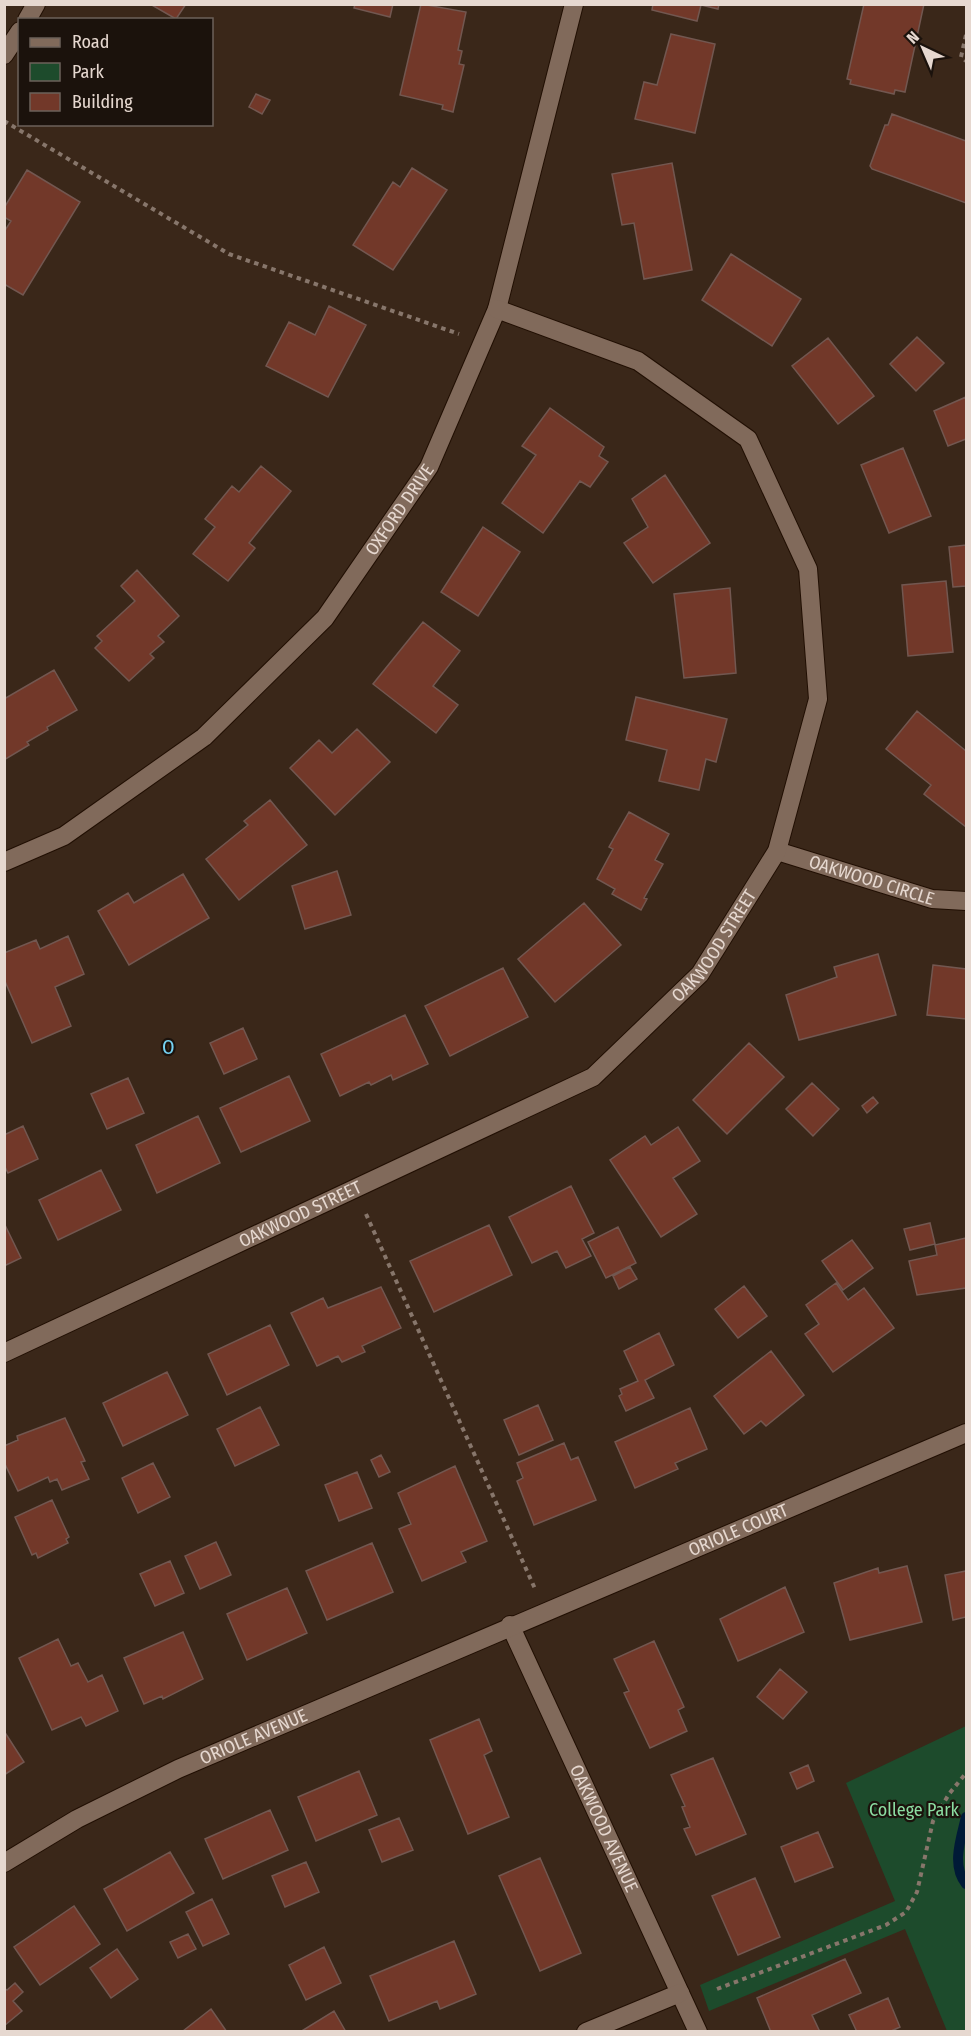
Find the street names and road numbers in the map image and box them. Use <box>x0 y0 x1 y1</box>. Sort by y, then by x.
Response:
street label: OXFORD DRIVE <box>360 460 439 560</box>
street label: OAKWOOD CIRCLE <box>806 851 937 910</box>
street label: OAKWOOD STREET <box>667 885 761 1006</box>
street label: OAKWOOD STREET <box>235 1176 366 1252</box>
street label: ORIOLE COURT <box>685 1499 792 1561</box>
street label: ORIOLE AVENUE <box>196 1704 311 1769</box>
street label: OAKWOOD AVENUE <box>565 1761 643 1896</box>

